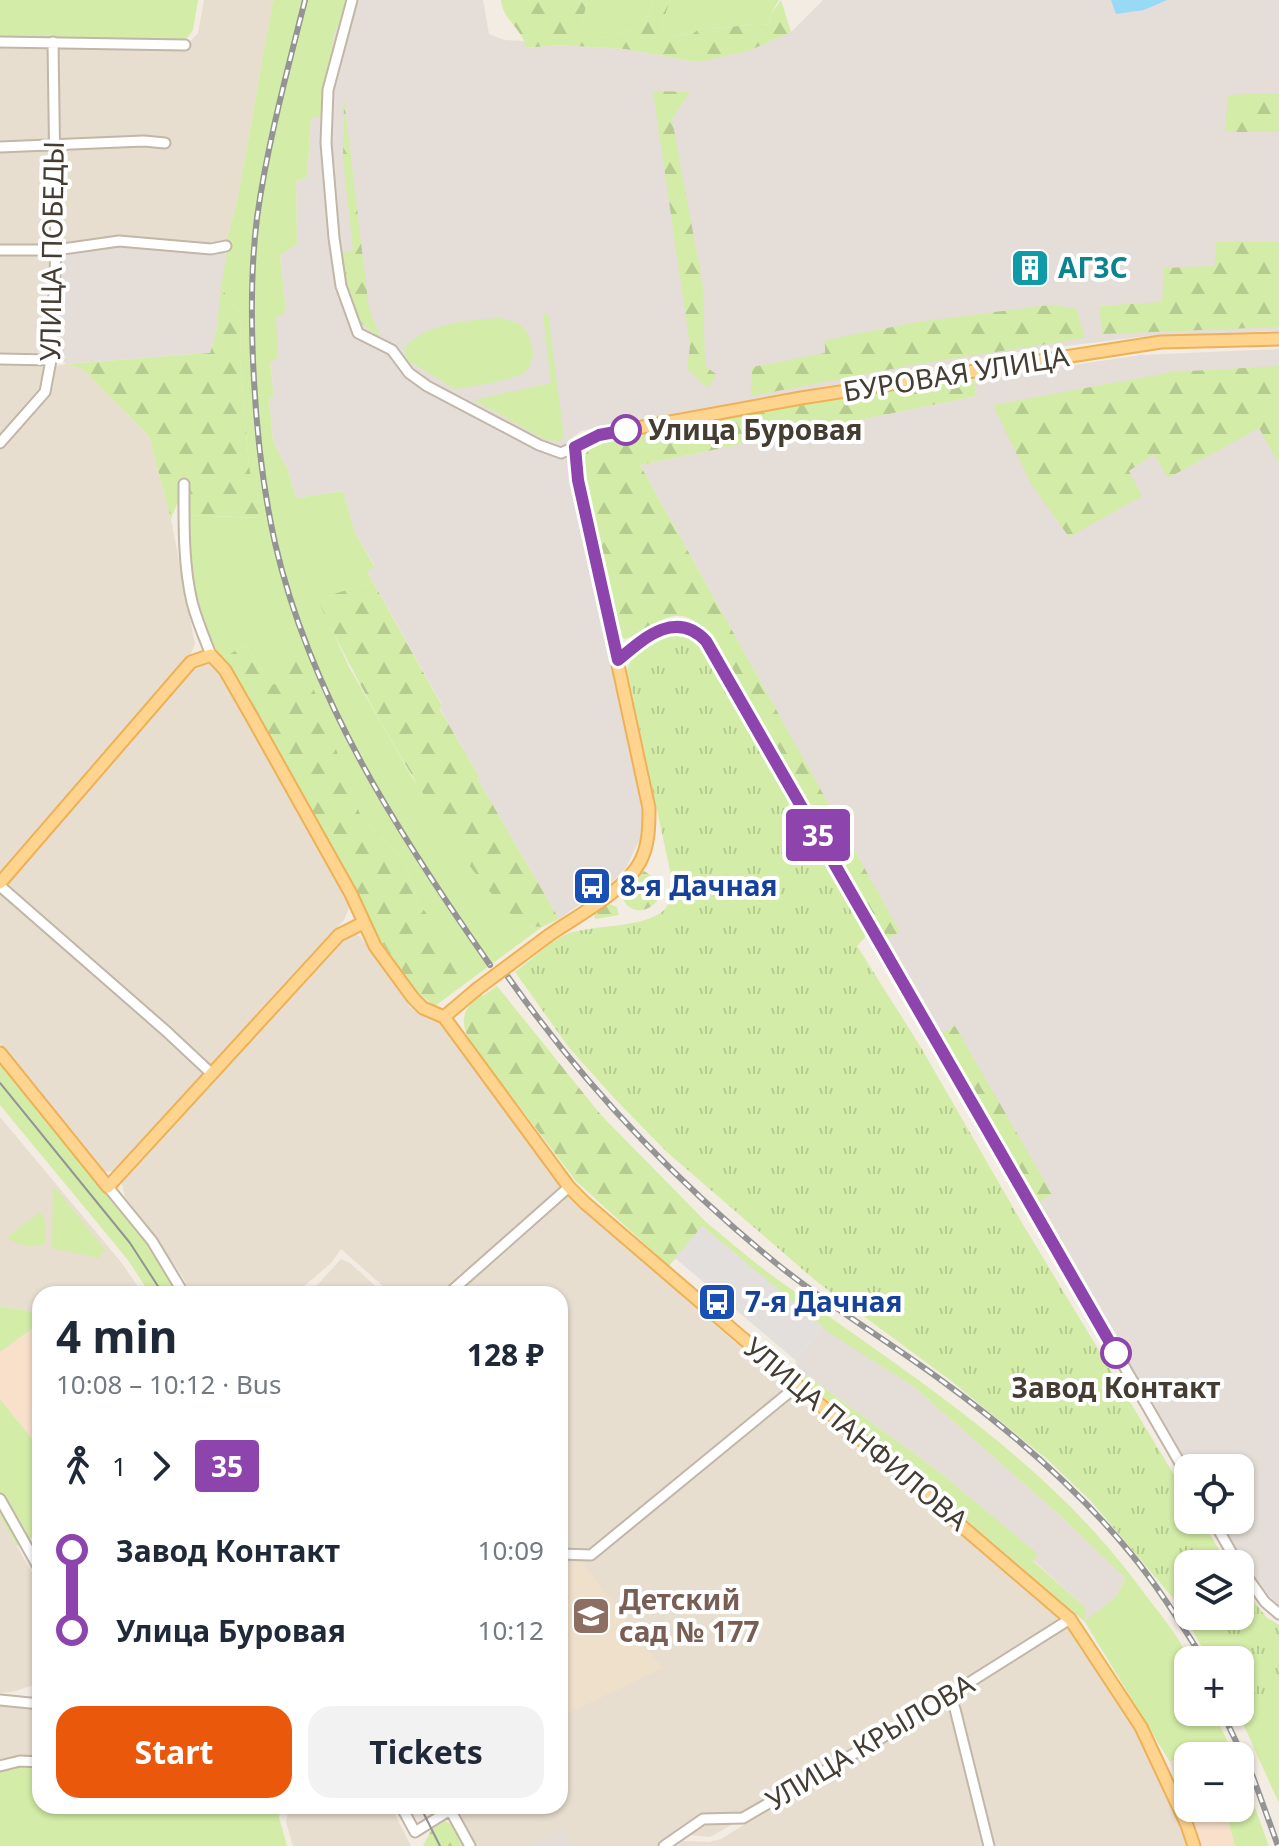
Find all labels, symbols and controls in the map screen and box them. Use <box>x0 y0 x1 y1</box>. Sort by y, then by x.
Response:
street label: УЛИЦА ПОБЕДЫ <box>30 141 72 361</box>
building icon: АГЗС <box>1009 247 1051 289</box>
place label: АГЗС <box>1058 248 1128 286</box>
street label: БУРОВАЯ УЛИЦА <box>840 336 1072 410</box>
place label: Улица Буровая <box>648 410 863 448</box>
marker: Улица Буровая <box>611 415 641 445</box>
line badge: 35 <box>782 809 854 861</box>
text: 35 <box>802 816 834 854</box>
bus stop icon: 8-я Дачная <box>571 865 613 907</box>
place label: 8-я Дачная <box>620 866 777 904</box>
bus stop icon: 7-я Дачная <box>696 1281 738 1323</box>
place label: 7-я Дачная <box>745 1282 902 1320</box>
text: 4 min <box>56 1306 177 1366</box>
street label: УЛИЦА ПАНФИЛОВА <box>737 1328 977 1538</box>
text: 128 ₽ <box>467 1334 544 1375</box>
marker: Завод Контакт <box>1101 1338 1131 1368</box>
text: 10:08 – 10:12 · Bus <box>56 1366 281 1402</box>
place label: Завод Контакт <box>1011 1368 1221 1406</box>
icon: walk <box>56 1444 100 1488</box>
icon: forward <box>139 1444 183 1488</box>
text: 35 <box>211 1447 243 1485</box>
text: 1 <box>112 1448 127 1484</box>
map controls <box>1174 1454 1254 1822</box>
button: locate <box>1174 1454 1254 1534</box>
text: Завод Контакт <box>116 1530 340 1571</box>
text: 10:09 <box>478 1532 544 1568</box>
button: layers <box>1174 1550 1254 1630</box>
place label: Детский сад № 177 <box>619 1580 760 1650</box>
school or university icon: Детский сад № 177 <box>570 1595 612 1637</box>
text: Улица Буровая <box>116 1610 346 1651</box>
text: 10:12 <box>478 1612 544 1648</box>
button: + <box>1174 1646 1254 1726</box>
street label: УЛИЦА КРЫЛОВА <box>758 1664 981 1818</box>
button: Start <box>56 1706 292 1798</box>
button: Tickets <box>308 1706 544 1798</box>
button: − <box>1174 1742 1254 1822</box>

